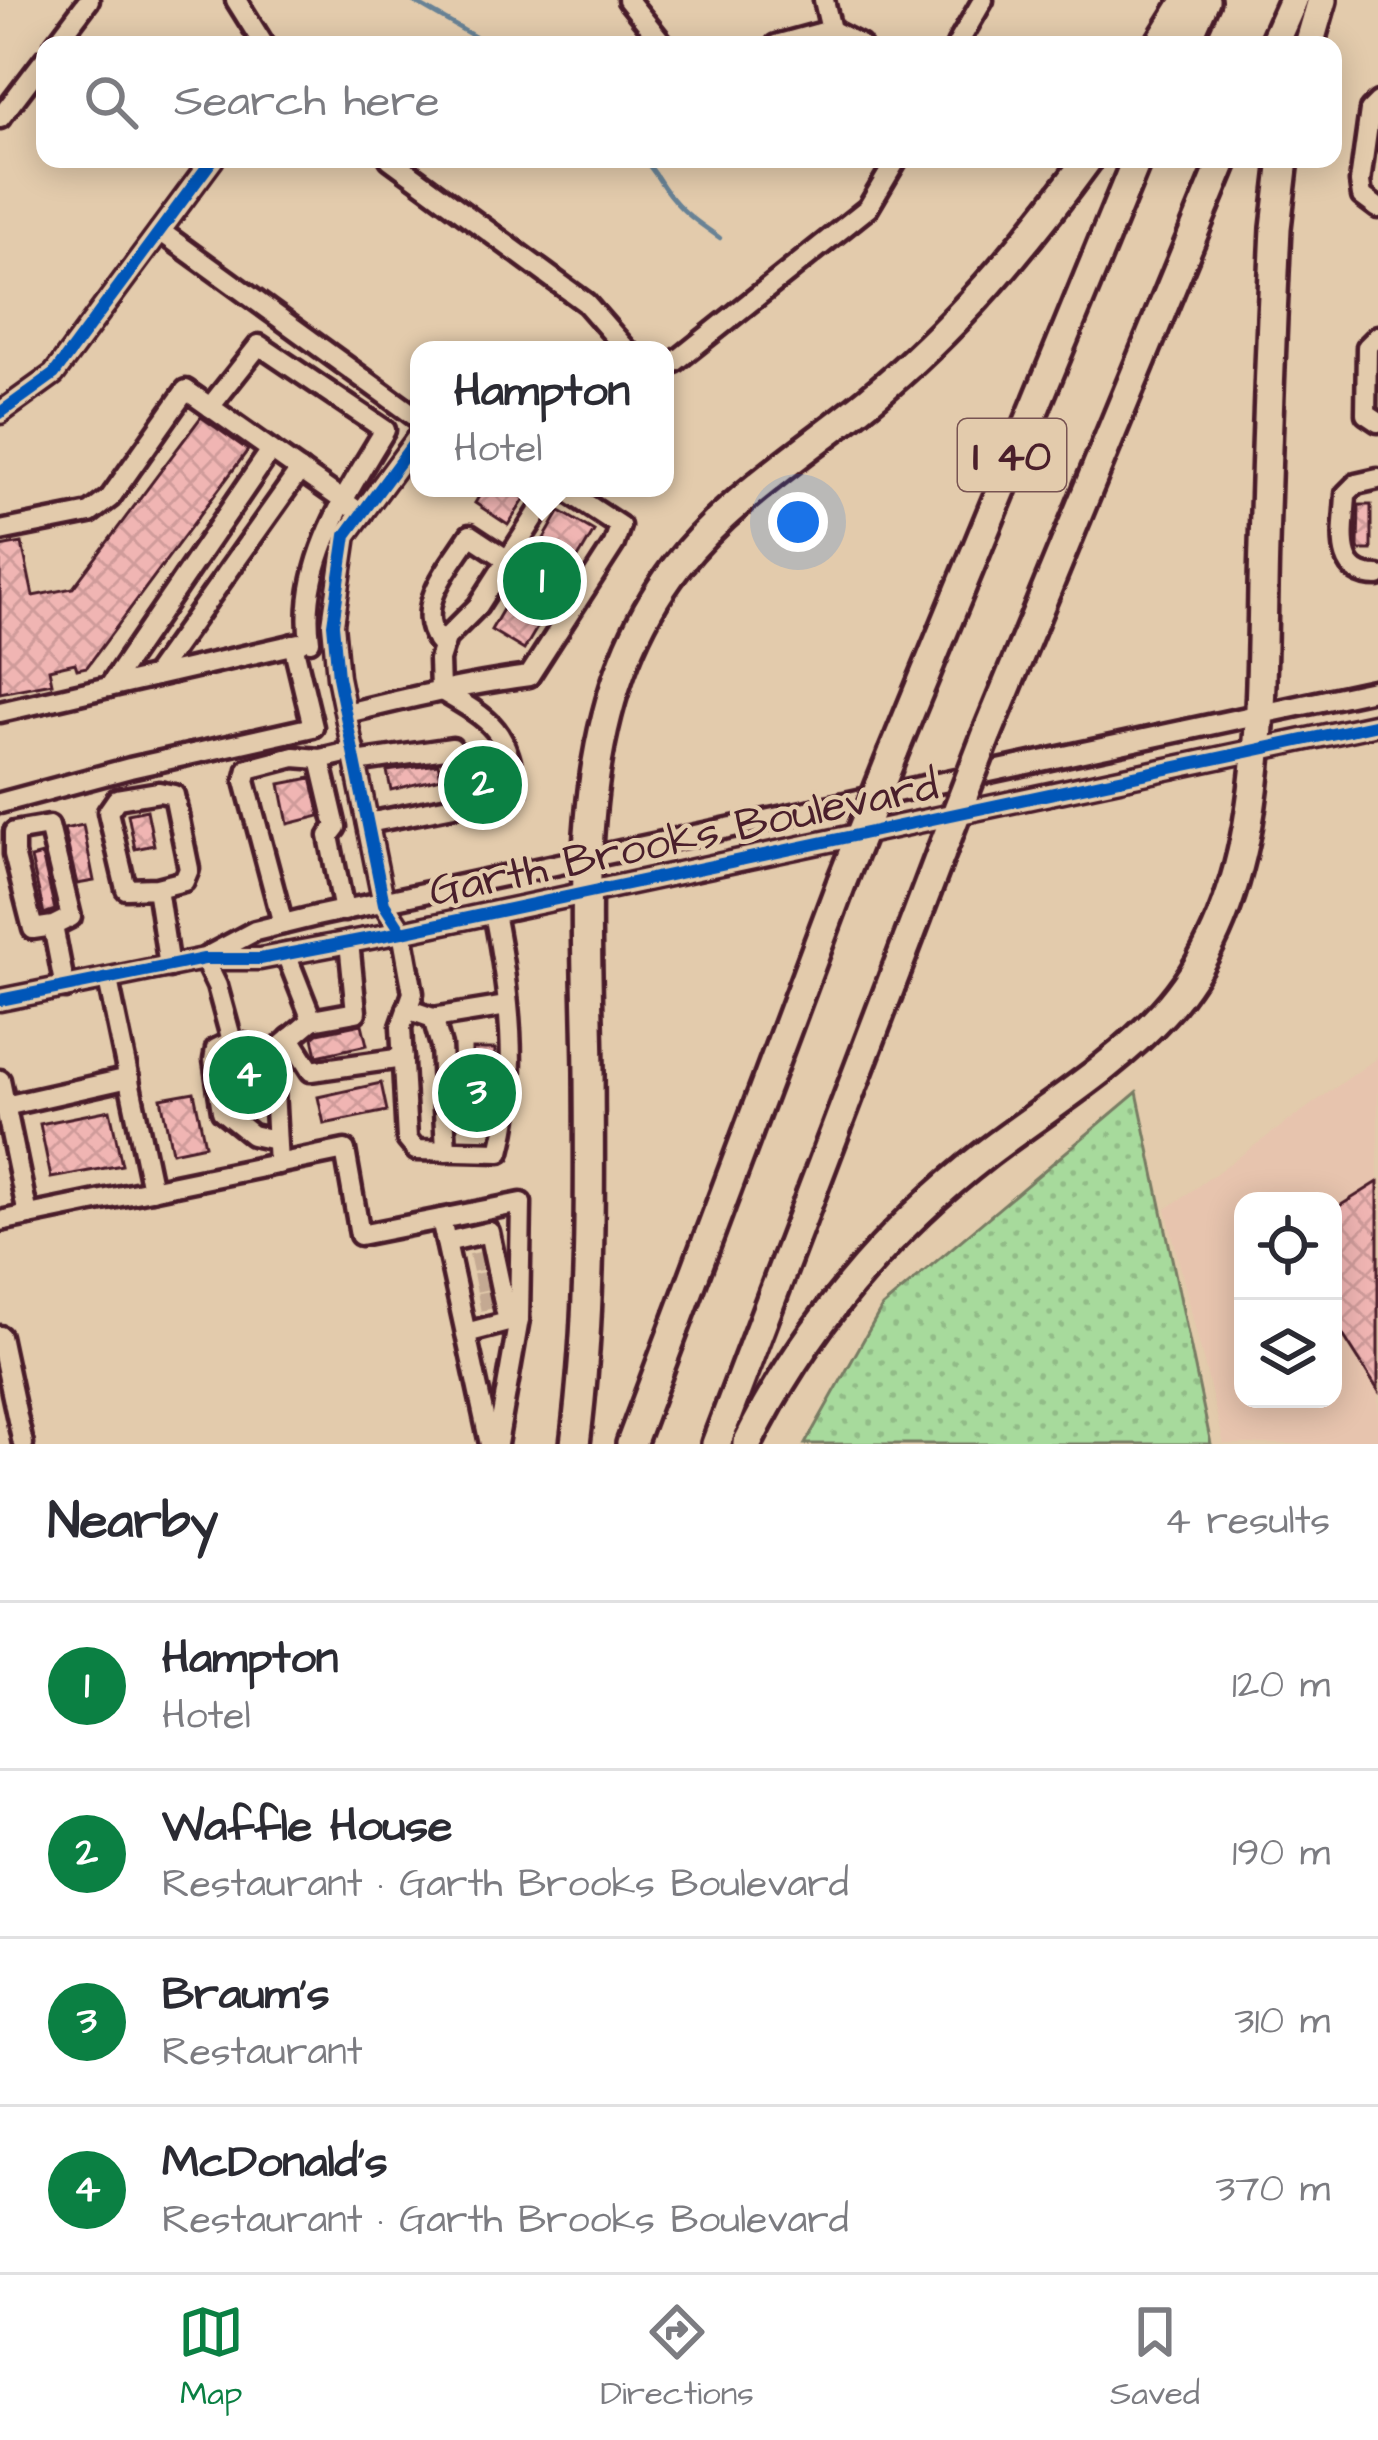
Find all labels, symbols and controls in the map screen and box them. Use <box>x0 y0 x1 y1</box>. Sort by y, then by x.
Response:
search box <box>36 36 1342 168</box>
icon: search <box>78 69 144 135</box>
text: Search here <box>174 71 440 133</box>
popup <box>410 341 674 497</box>
text: Hampton <box>454 361 630 423</box>
road number: I 40 <box>958 419 1066 491</box>
text: Hotel <box>454 423 542 477</box>
your location <box>768 492 828 552</box>
pin: 1 <box>503 536 581 626</box>
pin: 2 <box>444 740 522 830</box>
street label: Garth Brooks Boulevard <box>423 755 944 923</box>
pin: 4 <box>209 1030 287 1120</box>
pin: 3 <box>438 1048 516 1138</box>
map controls <box>1234 1192 1342 1408</box>
button: locate <box>1234 1192 1342 1300</box>
button: layers <box>1234 1300 1342 1408</box>
text: Nearby <box>48 1487 218 1558</box>
text: 4 results <box>1164 1495 1330 1549</box>
text: Hampton <box>162 1628 338 1690</box>
text: 1 <box>85 1659 90 1713</box>
text: 120 m <box>1232 1659 1330 1713</box>
text: Hotel <box>162 1690 251 1744</box>
text: Waffle House <box>162 1796 452 1858</box>
text: 2 <box>76 1827 98 1881</box>
text: 190 m <box>1232 1827 1330 1881</box>
text: Restaurant · Garth Brooks Boulevard <box>162 1858 849 1912</box>
text: Braum's <box>162 1964 329 2026</box>
text: 3 <box>77 1995 97 2049</box>
text: 310 m <box>1235 1995 1330 2049</box>
text: Restaurant <box>162 2026 363 2080</box>
text: McDonald's <box>162 2132 388 2194</box>
text: 4 <box>74 2163 100 2217</box>
text: 370 m <box>1216 2163 1330 2217</box>
text: Restaurant · Garth Brooks Boulevard <box>162 2194 849 2248</box>
tab: Map <box>178 2299 244 2417</box>
tab: Directions <box>600 2299 754 2417</box>
tab: Saved <box>1110 2299 1200 2417</box>

